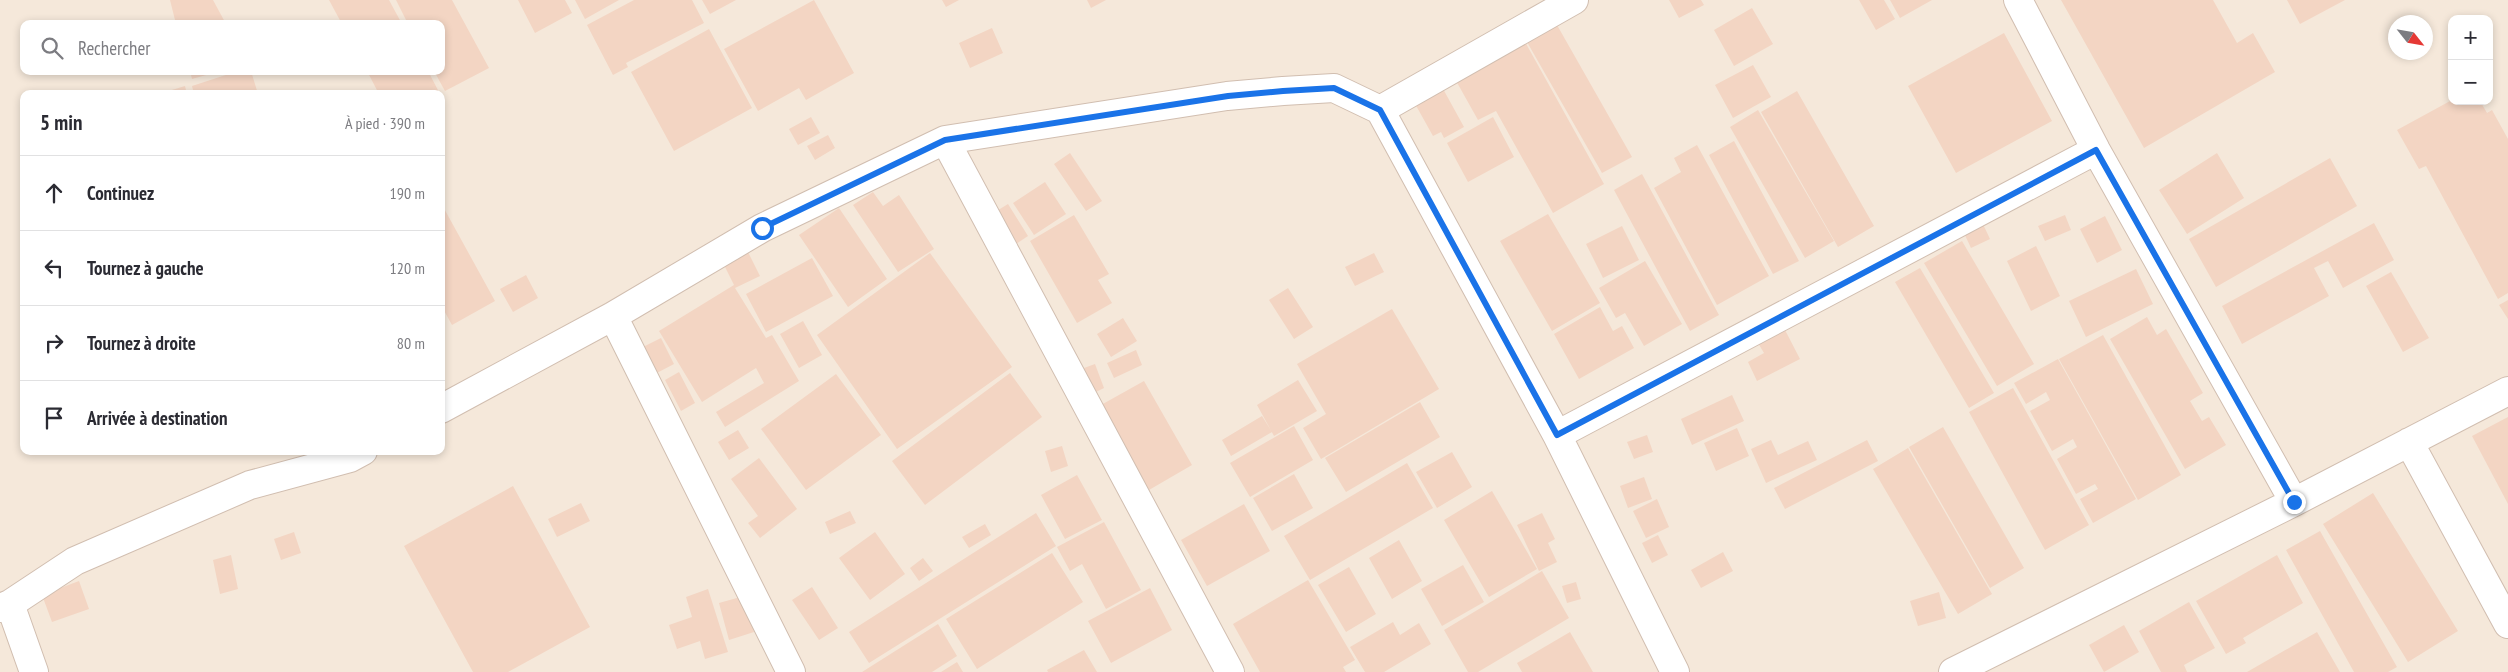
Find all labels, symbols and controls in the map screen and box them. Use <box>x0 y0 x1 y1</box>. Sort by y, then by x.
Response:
north arrow <box>2388 15 2433 60</box>
map controls <box>2448 15 2493 105</box>
button: + <box>2448 15 2493 60</box>
search box <box>20 20 445 75</box>
icon: search <box>38 34 66 62</box>
text: Rechercher <box>78 36 150 60</box>
button: − <box>2448 60 2493 105</box>
text: 5 min <box>40 109 82 136</box>
text: À pied · 390 m <box>345 113 425 133</box>
icon: ahead <box>40 179 68 207</box>
text: Continuez <box>87 181 154 205</box>
text: 190 m <box>390 183 425 203</box>
route start <box>751 217 774 240</box>
icon: left <box>40 254 68 282</box>
text: Tournez à gauche <box>87 256 204 280</box>
text: 120 m <box>390 258 425 278</box>
icon: right <box>40 329 68 357</box>
text: Tournez à droite <box>87 331 196 355</box>
text: 80 m <box>397 333 425 353</box>
icon: arrive <box>40 404 68 432</box>
text: Arrivée à destination <box>87 406 228 430</box>
route end <box>2283 491 2306 514</box>

